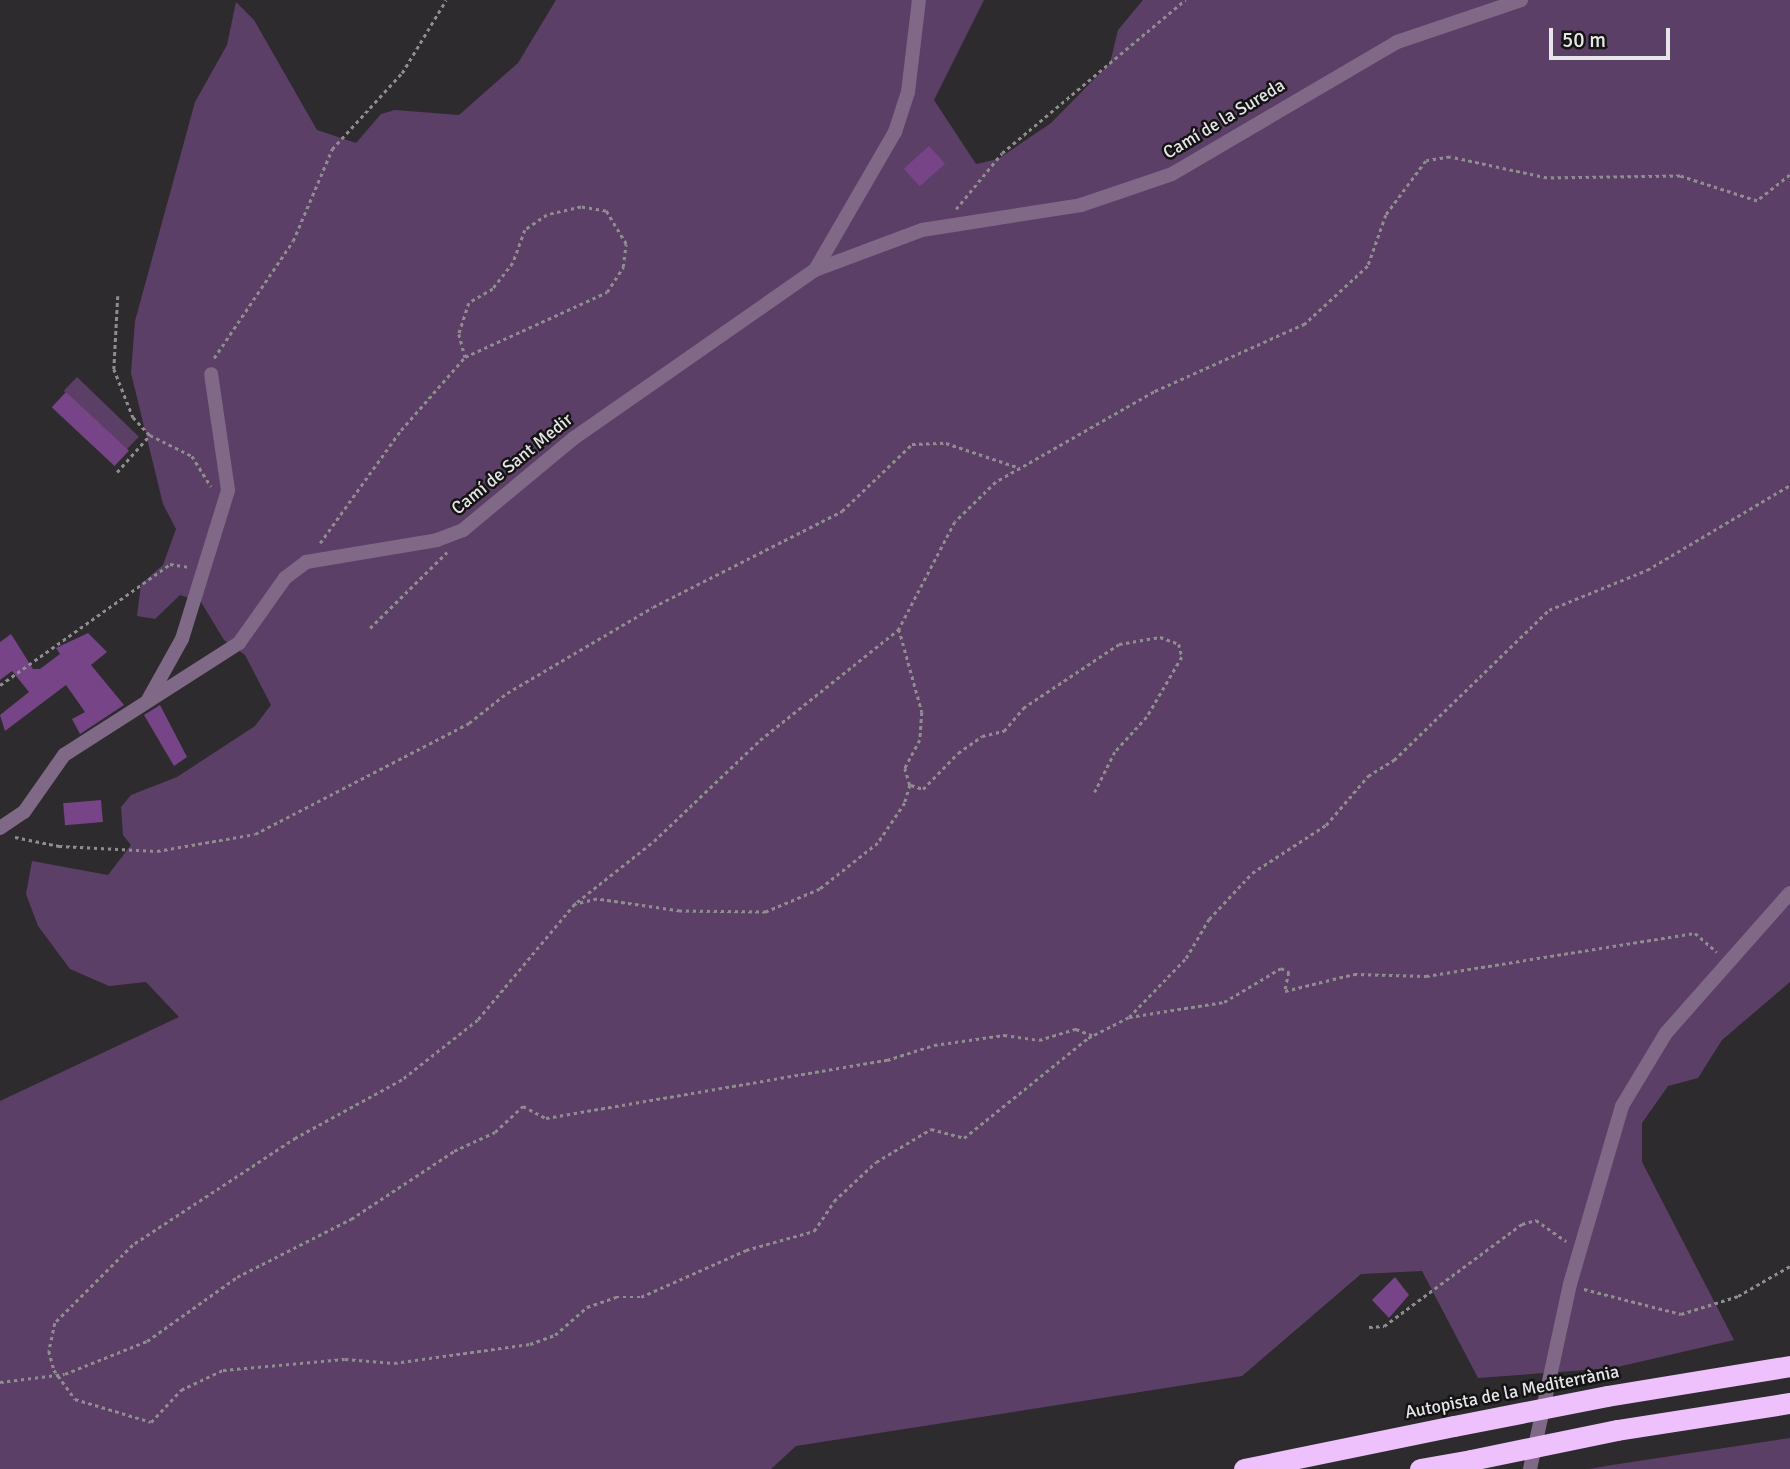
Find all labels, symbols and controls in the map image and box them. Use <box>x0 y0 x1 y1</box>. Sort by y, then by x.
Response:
scale bar <box>1552 14 1673 58</box>
text: 50 m <box>1562 27 1606 53</box>
street label: Camí de la Sureda <box>1159 74 1289 164</box>
street label: Camí de Sant Medir <box>447 409 577 519</box>
street label: Autopista de la Mediterrània <box>1403 1361 1621 1423</box>

